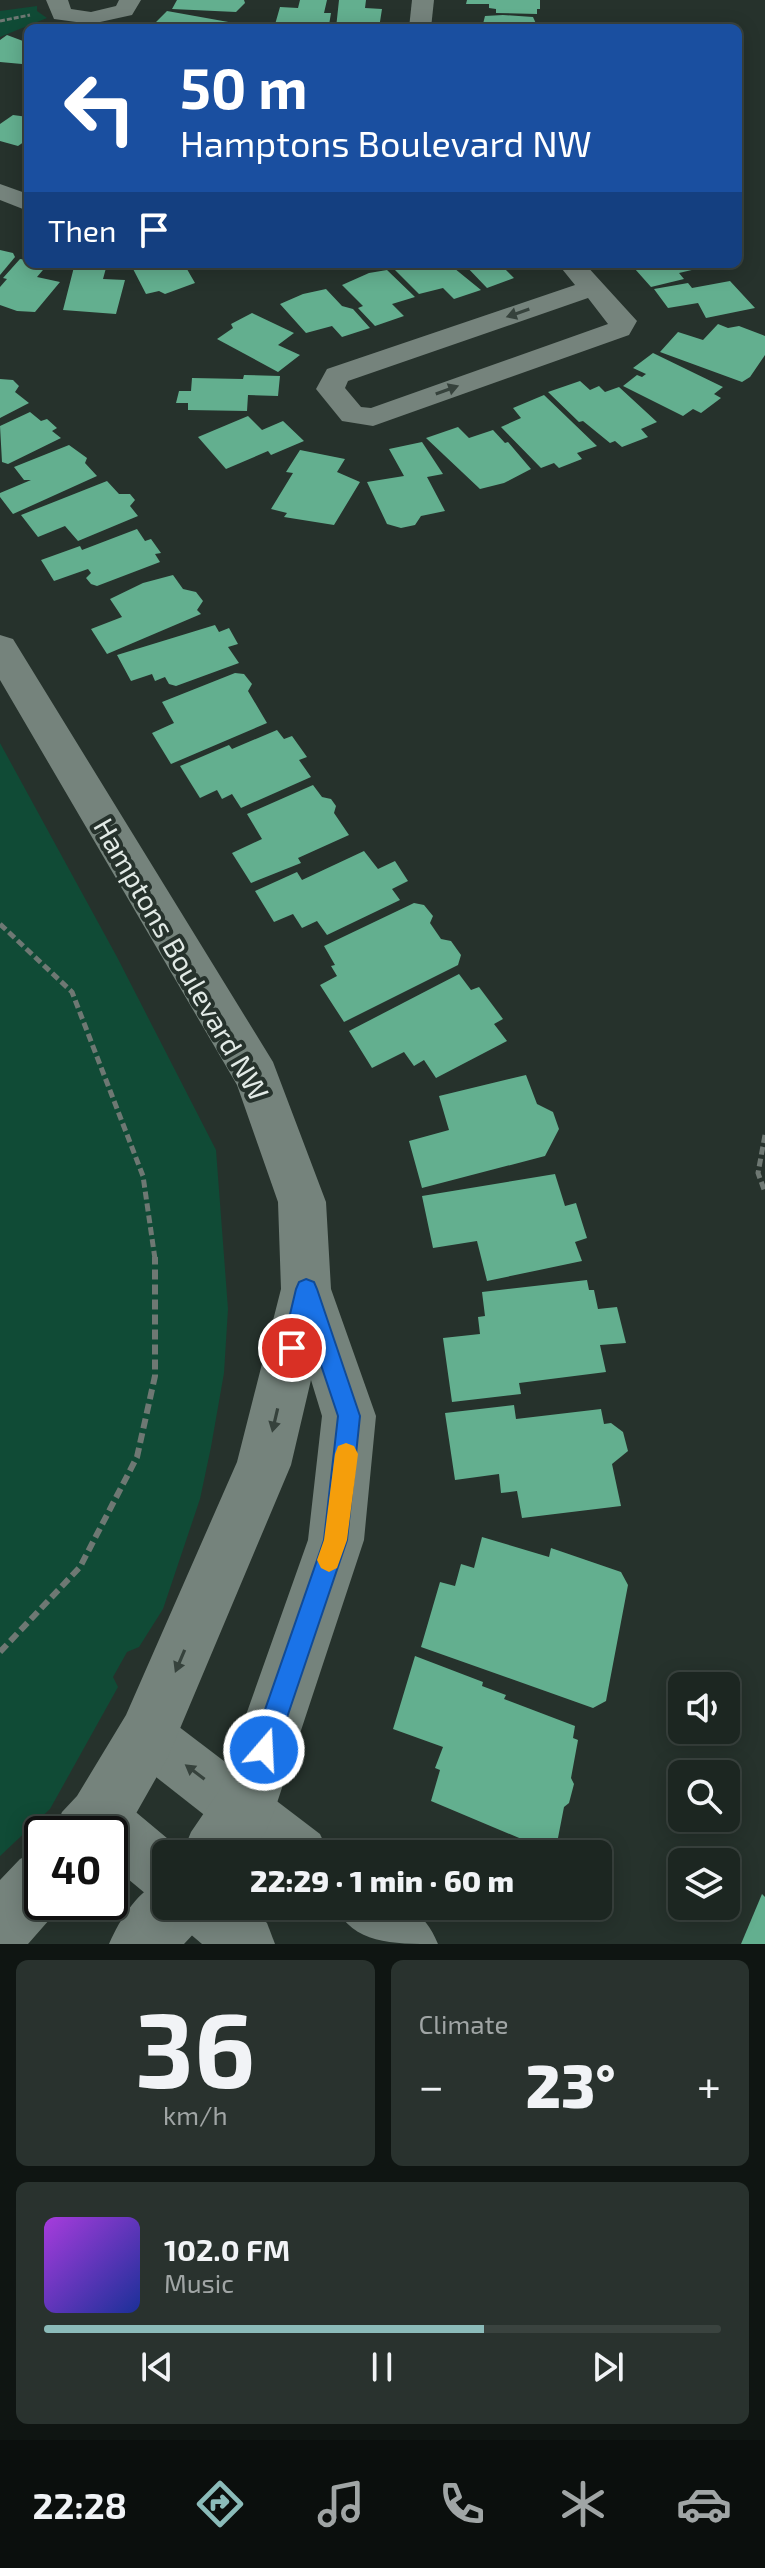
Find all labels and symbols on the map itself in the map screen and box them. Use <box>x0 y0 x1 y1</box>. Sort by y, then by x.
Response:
one-way arrow <box>506 308 530 320</box>
one-way arrow <box>435 384 459 396</box>
street label: Hamptons Boulevard NW <box>87 812 277 1106</box>
pin <box>258 1314 326 1382</box>
one-way arrow <box>268 1407 281 1432</box>
one-way arrow <box>173 1649 186 1673</box>
position arrow <box>222 1708 306 1792</box>
one-way arrow <box>184 1764 205 1780</box>
speed limit sign: 40 <box>24 1816 128 1920</box>

